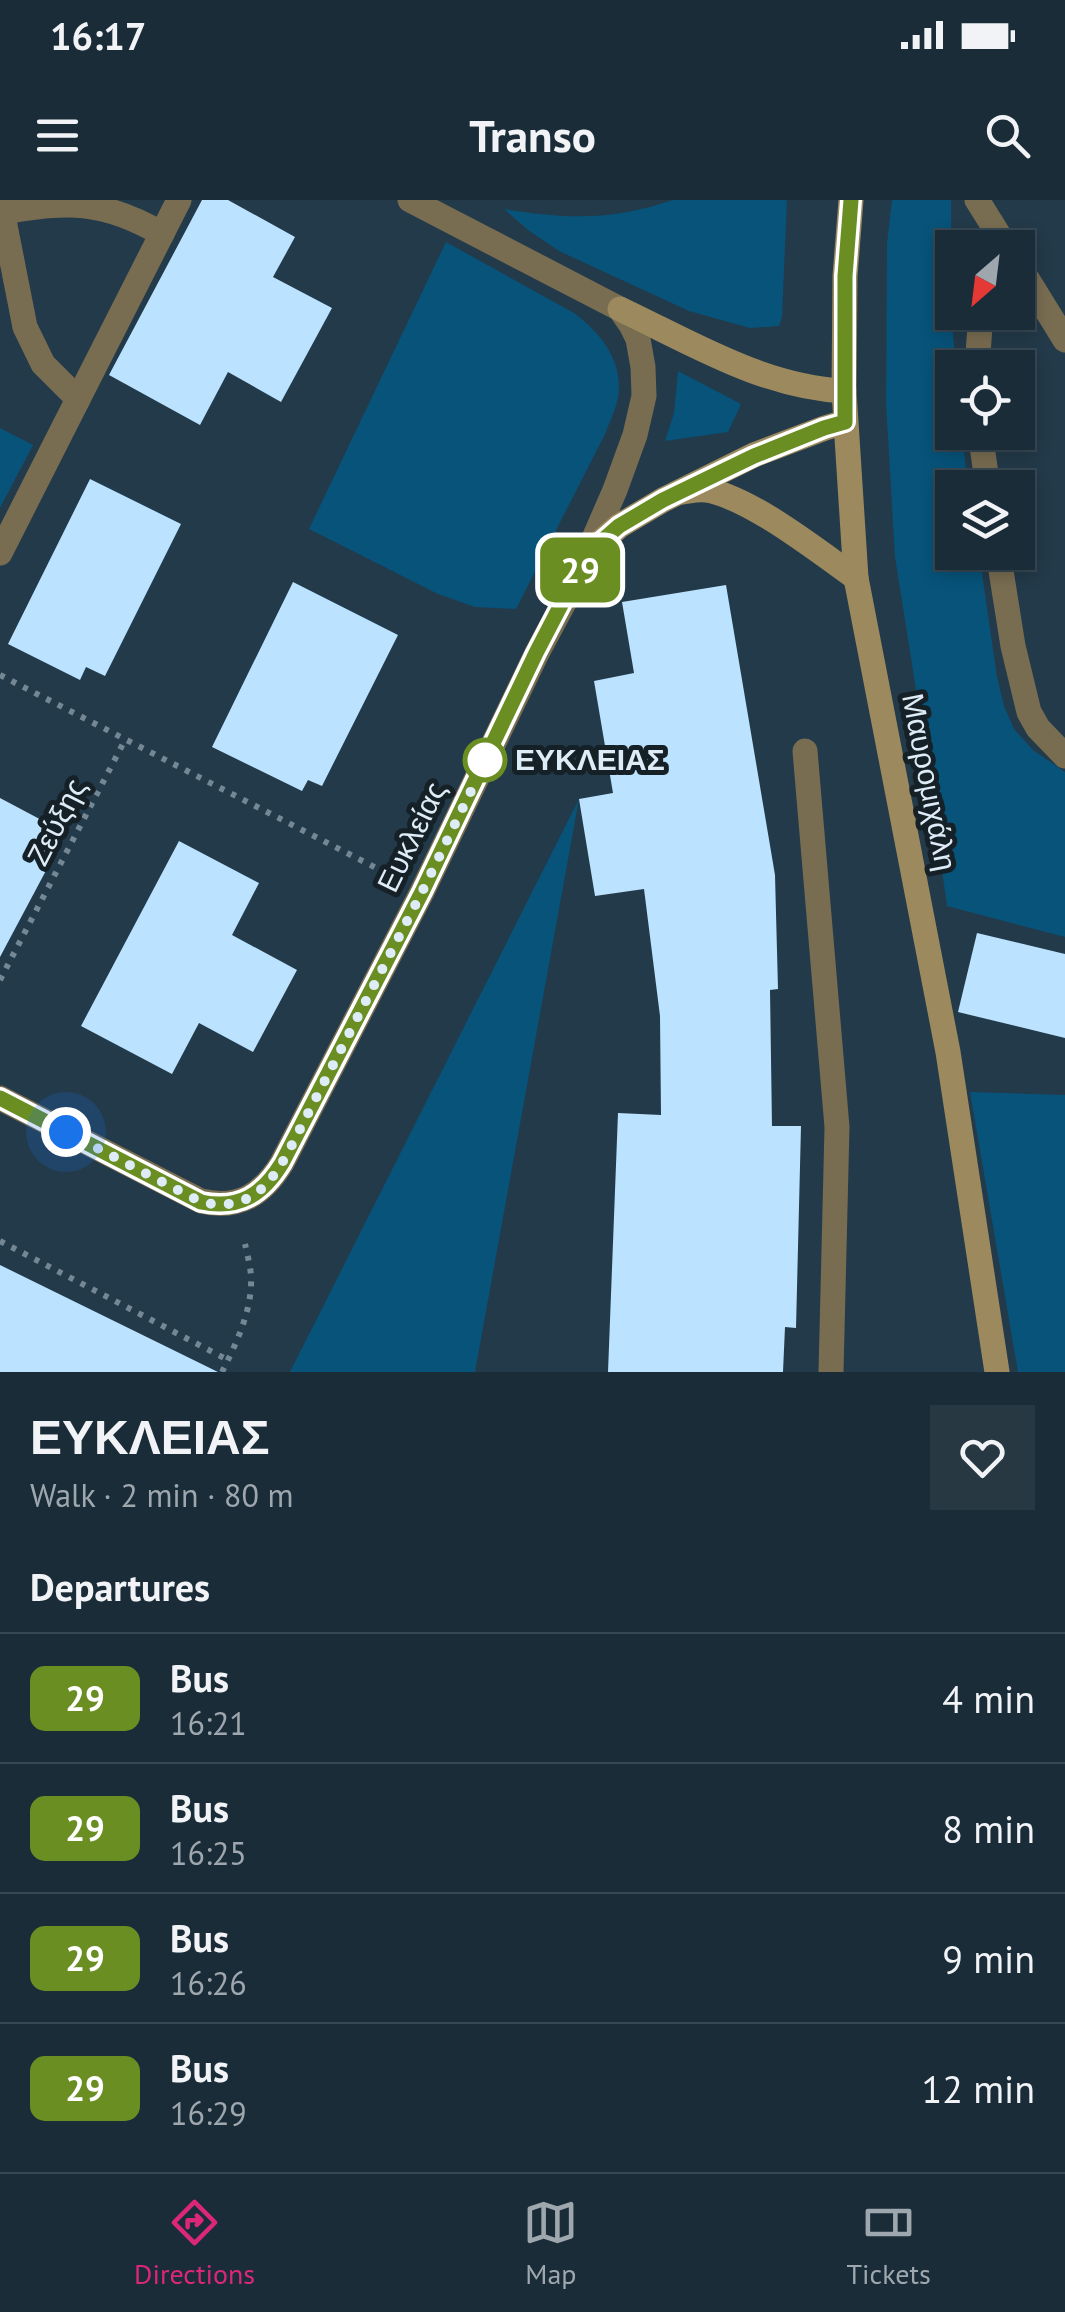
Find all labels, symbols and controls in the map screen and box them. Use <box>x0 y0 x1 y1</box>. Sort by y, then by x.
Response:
text: 16:17 <box>50 11 146 60</box>
text: Transo <box>469 106 596 164</box>
icon: menu <box>30 108 85 163</box>
icon: search <box>980 108 1035 163</box>
north arrow <box>935 230 1035 330</box>
map controls <box>935 230 1035 570</box>
button: locate <box>935 350 1035 450</box>
button: layers <box>935 470 1035 570</box>
line badge: 29 <box>535 538 625 602</box>
text: 29 <box>560 547 600 593</box>
street label: Μαυρομιχάλη <box>894 690 967 874</box>
marker: ΕΥΚΛΕΙΑΣ <box>464 739 506 781</box>
place label: ΕΥΚΛΕΙΑΣ <box>515 739 665 778</box>
street label: Ζεύξης <box>17 771 94 871</box>
street label: Ευκλείας <box>367 775 454 898</box>
your location <box>41 1107 91 1157</box>
text: ΕΥΚΛΕΙΑΣ <box>30 1405 270 1467</box>
button: heart <box>930 1405 1035 1510</box>
text: Walk · 2 min · 80 m <box>30 1474 294 1516</box>
text: Departures <box>30 1562 210 1611</box>
text: Bus <box>170 1653 229 1702</box>
text: 4 min <box>942 1674 1035 1723</box>
text: 29 <box>65 1675 105 1721</box>
text: 16:21 <box>170 1702 247 1744</box>
text: Bus <box>170 1783 229 1832</box>
text: 8 min <box>942 1804 1035 1853</box>
text: 29 <box>65 1805 105 1851</box>
text: 16:25 <box>170 1832 247 1874</box>
text: Bus <box>170 1913 229 1962</box>
text: 9 min <box>942 1934 1035 1983</box>
text: 29 <box>65 1935 105 1981</box>
text: 16:26 <box>170 1962 247 2004</box>
text: Bus <box>170 2043 229 2092</box>
text: 12 min <box>922 2064 1035 2113</box>
text: 29 <box>65 2065 105 2111</box>
text: 16:29 <box>170 2092 247 2134</box>
tab: Directions <box>134 2195 255 2292</box>
tab: Map <box>523 2195 578 2292</box>
tab: Tickets <box>847 2195 931 2292</box>

